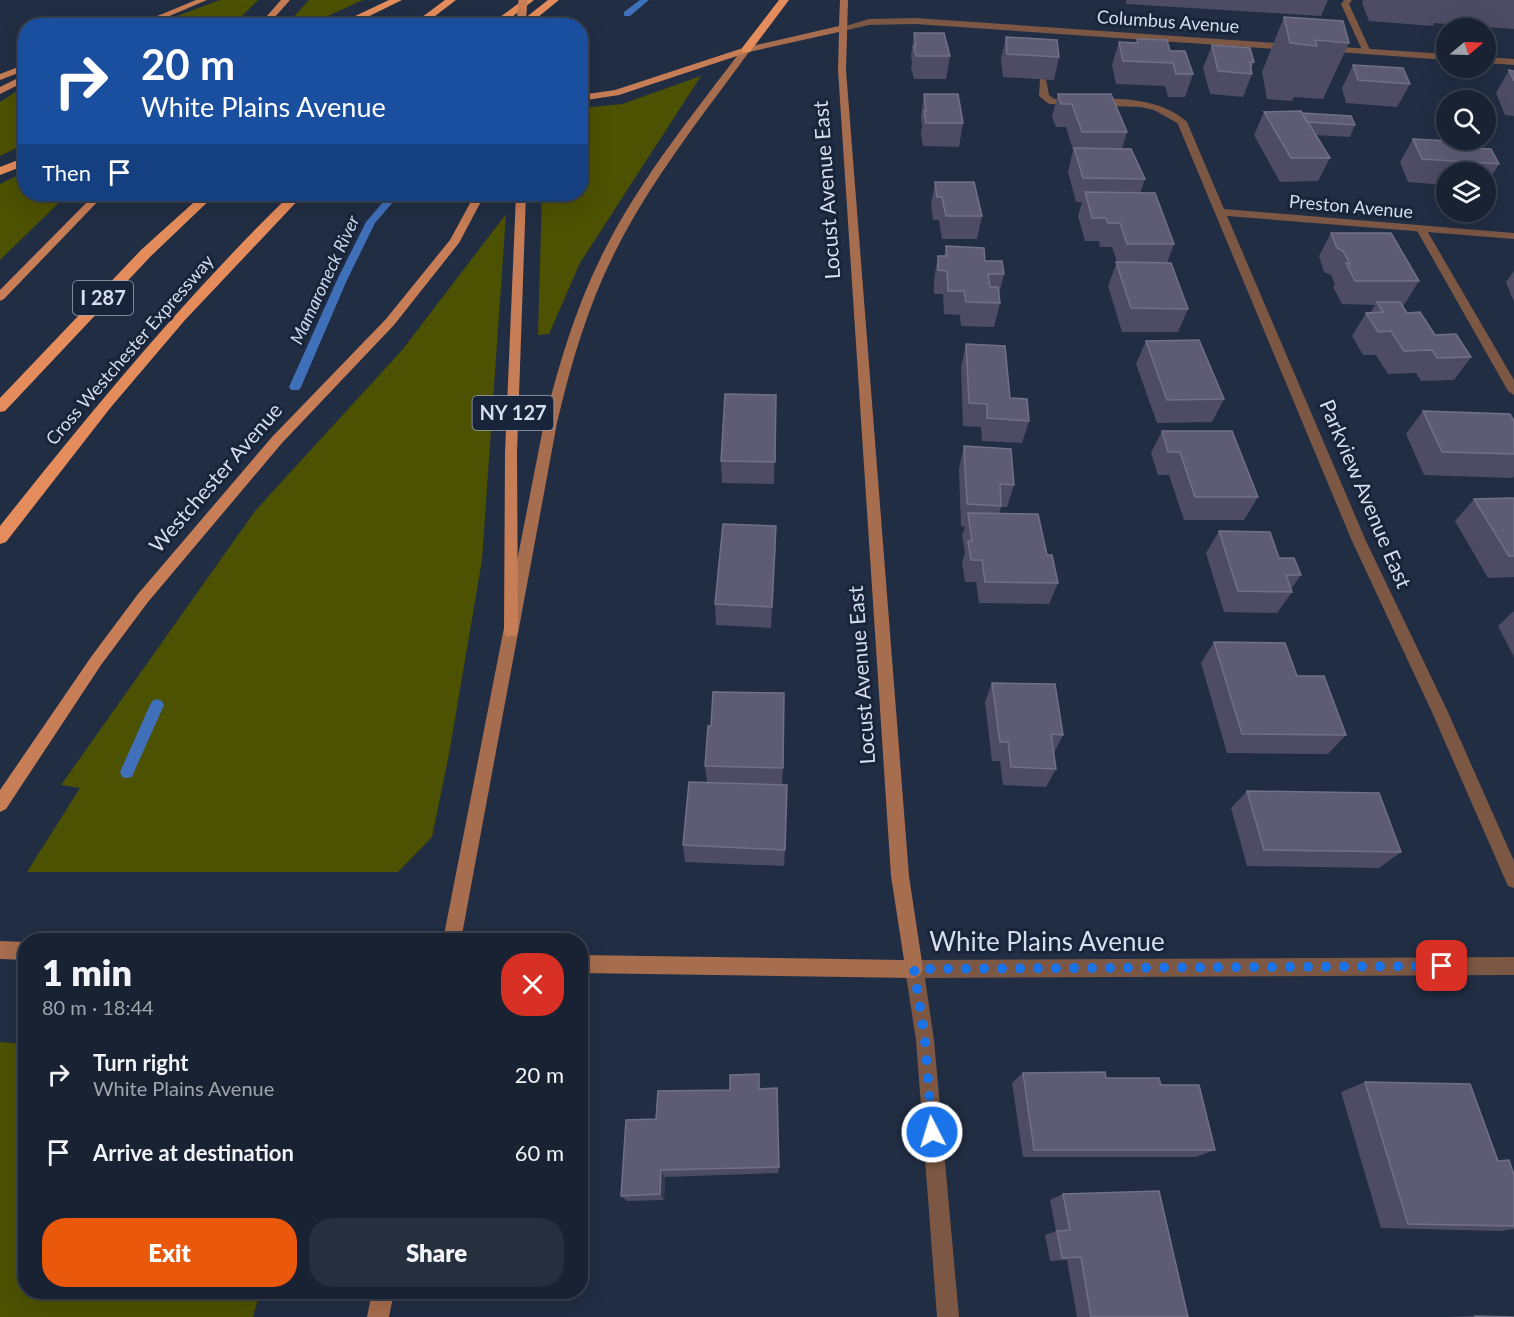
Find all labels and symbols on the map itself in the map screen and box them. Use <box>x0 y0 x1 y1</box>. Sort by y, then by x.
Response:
street label: Columbus Avenue <box>1096 5 1240 37</box>
north arrow <box>1436 18 1496 78</box>
street label: Locust Avenue East <box>807 100 844 280</box>
street label: Preston Avenue <box>1288 190 1414 222</box>
water label: Mamaroneck River <box>285 211 364 348</box>
street label: Cross Westchester Expressway <box>41 249 218 449</box>
road number: I 287 <box>73 281 133 315</box>
street label: Parkview Avenue East <box>1315 395 1418 592</box>
road number: NY 127 <box>472 396 554 430</box>
street label: Westchester Avenue <box>143 397 287 557</box>
street label: Locust Avenue East <box>842 585 879 765</box>
street label: White Plains Avenue <box>929 925 1165 957</box>
pin <box>1416 940 1467 991</box>
position arrow <box>900 1100 964 1164</box>

